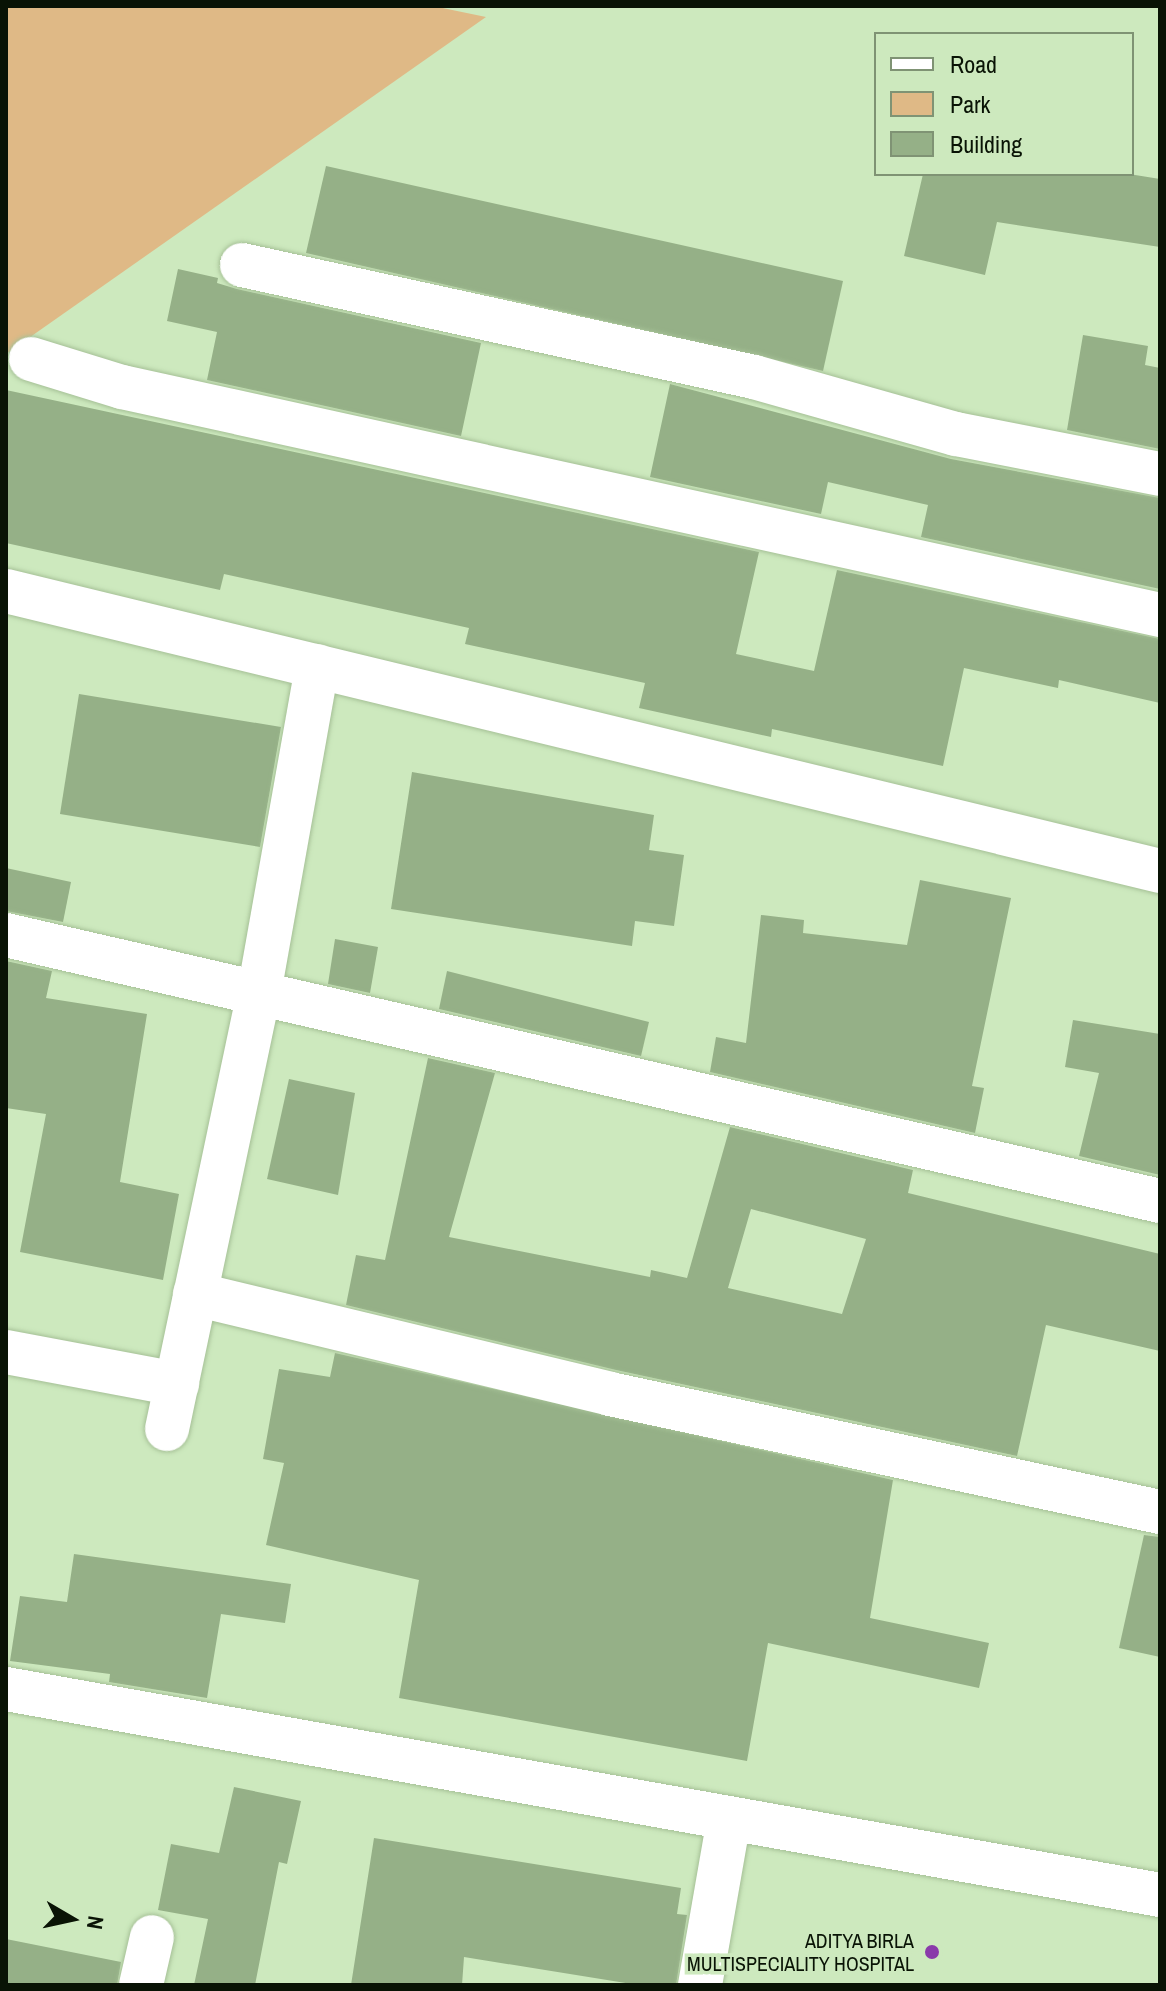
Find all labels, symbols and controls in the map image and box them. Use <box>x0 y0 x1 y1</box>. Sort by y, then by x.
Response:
legend <box>874 32 1134 176</box>
text: Road <box>950 48 997 80</box>
text: Park <box>950 88 990 120</box>
text: Building <box>950 128 1022 160</box>
north arrow <box>32 1879 112 1959</box>
text: N <box>80 1914 112 1932</box>
place label: ADITYA BIRLA MULTISPECIALITY HOSPITAL <box>687 1928 914 1975</box>
marker: ADITYA BIRLA MULTISPECIALITY HOSPITAL <box>921 1941 943 1963</box>

